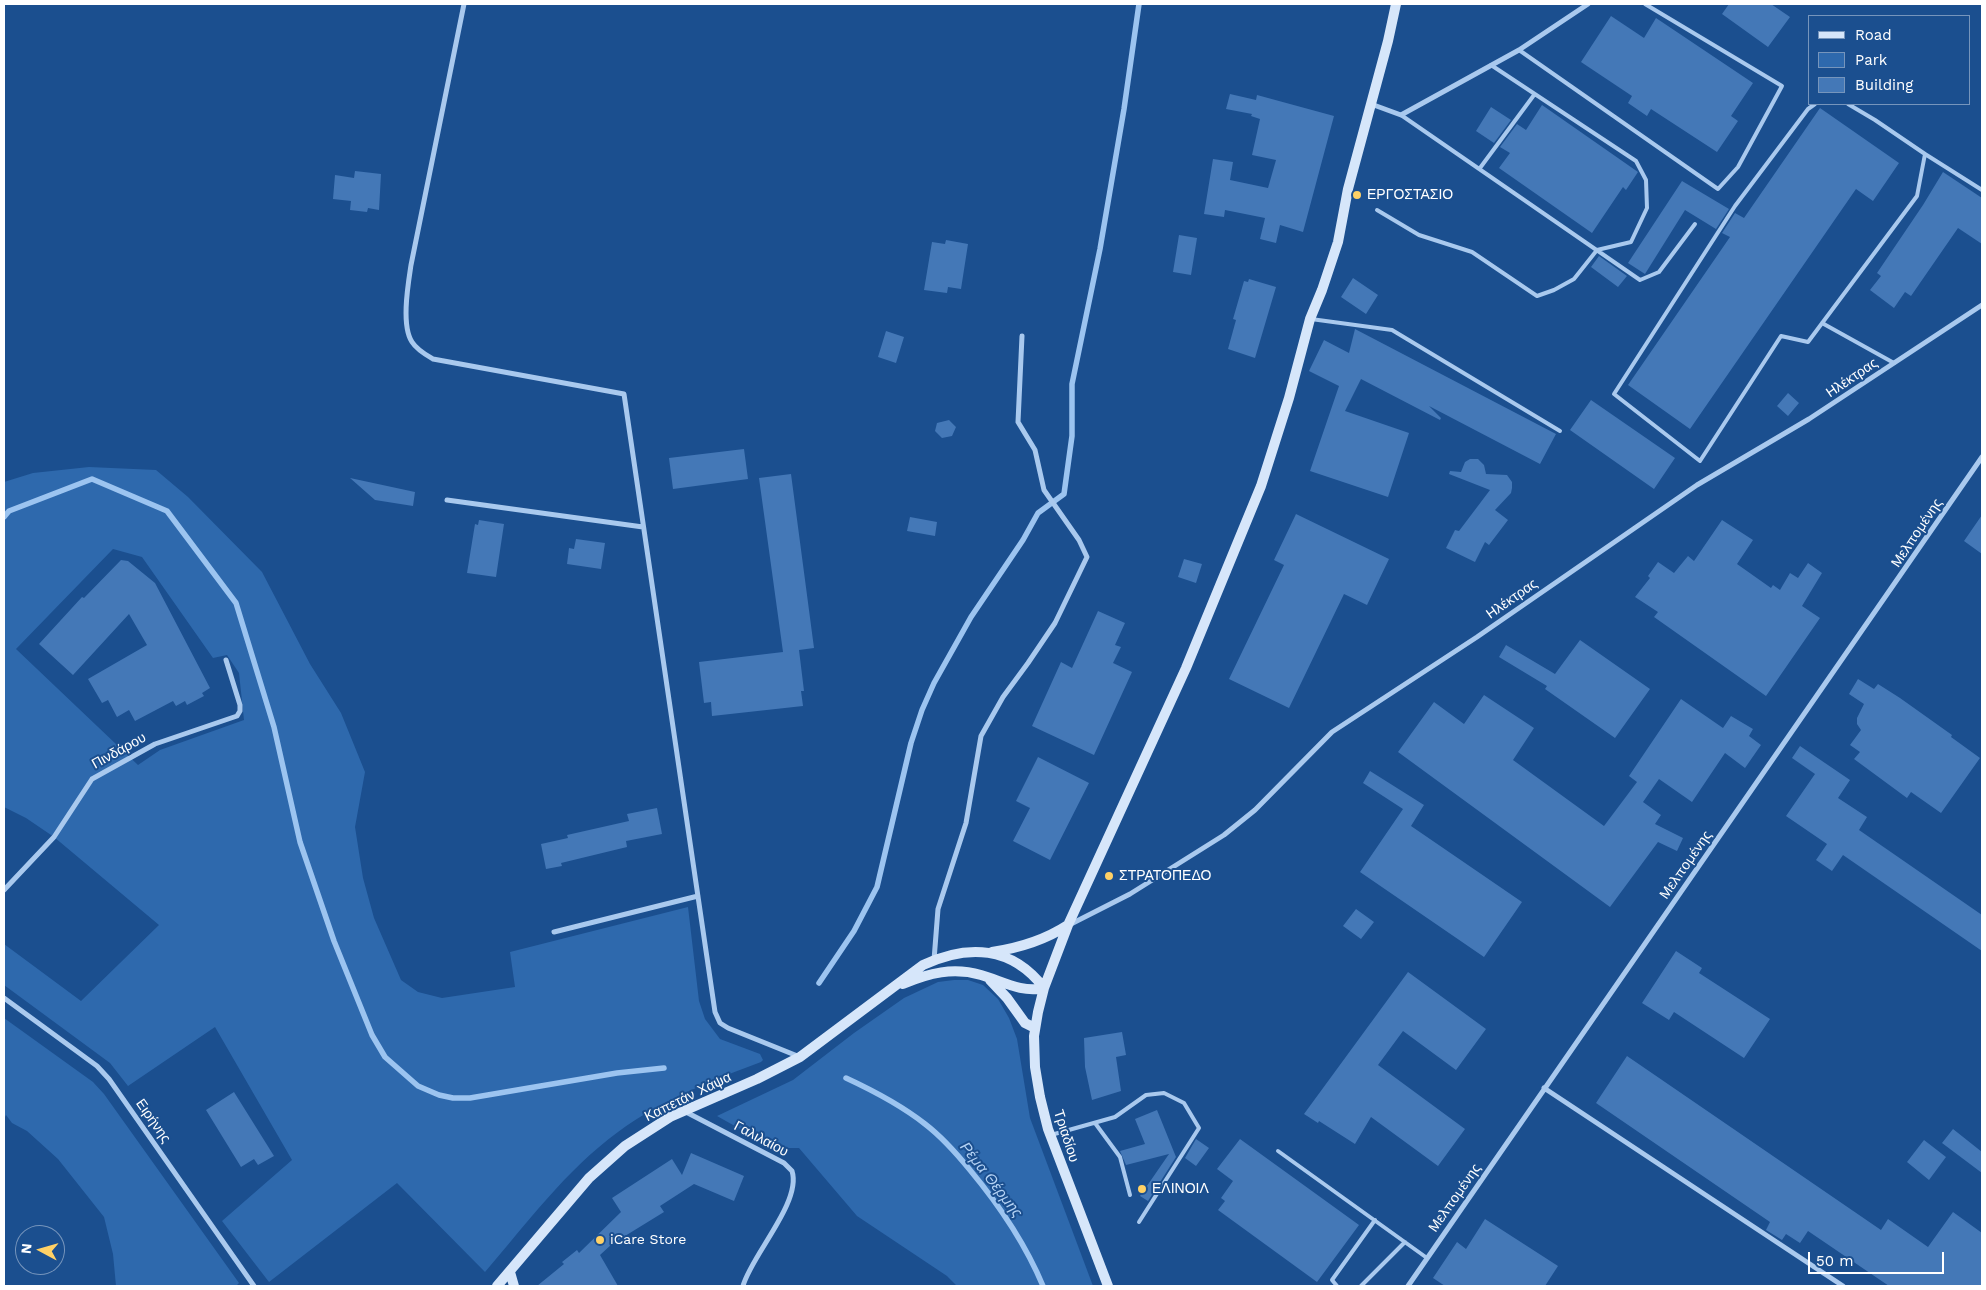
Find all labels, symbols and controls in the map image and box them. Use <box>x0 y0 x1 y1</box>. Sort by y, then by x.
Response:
legend <box>1808 15 1971 105</box>
text: Road <box>1855 26 1892 44</box>
text: Park <box>1855 51 1887 69</box>
text: Building <box>1855 76 1913 94</box>
place label: ΕΡΓΟΣΤΑΣΙΟ <box>1367 187 1453 203</box>
marker: ΕΡΓΟΣΤΑΣΙΟ <box>1351 189 1363 201</box>
street label: Ηλέκτρας <box>1823 355 1881 401</box>
street label: Μελπομένης <box>1888 495 1946 571</box>
street label: Ηλέκτρας <box>1483 575 1541 623</box>
street label: Πινδάρου <box>89 729 149 773</box>
street label: Μελπομένης <box>1656 828 1716 902</box>
place label: ΣΤΡΑΤΟΠΕΔΟ <box>1119 868 1211 884</box>
marker: ΣΤΡΑΤΟΠΕΔΟ <box>1103 870 1115 882</box>
street label: Καπετάν Χάψα <box>642 1069 734 1125</box>
street label: Ειρήνης <box>132 1096 174 1146</box>
street label: Τριαδίου <box>1050 1108 1082 1164</box>
street label: Γαλιλαίου <box>731 1118 791 1160</box>
water label: Ρέμα Θέρμης <box>956 1139 1026 1221</box>
street label: Μελπομένης <box>1425 1161 1485 1235</box>
place label: ΕΛΙΝΟΙΛ <box>1152 1181 1209 1197</box>
marker: ΕΛΙΝΟΙΛ <box>1136 1183 1148 1195</box>
north arrow <box>15 1225 65 1275</box>
place label: iCare Store <box>610 1232 686 1248</box>
marker: iCare Store <box>594 1234 606 1246</box>
scale bar <box>1811 1242 1947 1274</box>
text: N <box>18 1243 35 1255</box>
text: 50 m <box>1816 1252 1853 1270</box>

